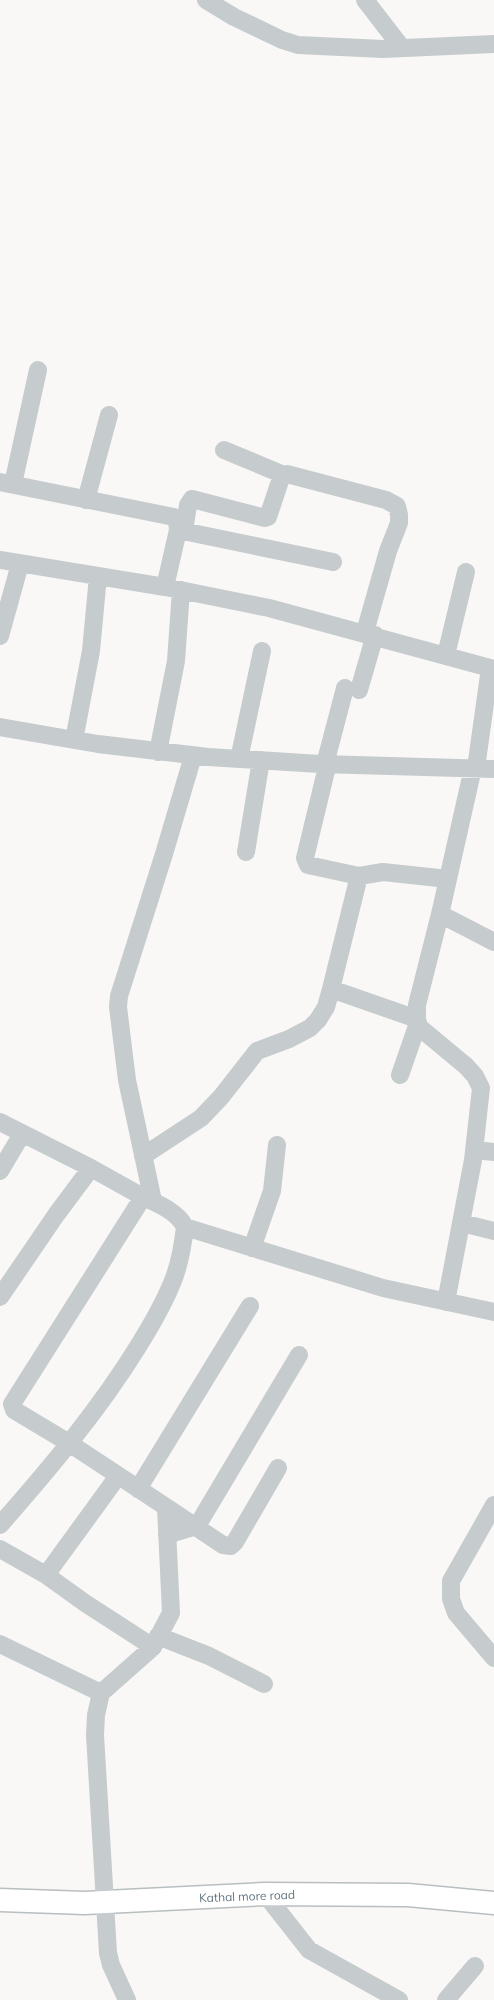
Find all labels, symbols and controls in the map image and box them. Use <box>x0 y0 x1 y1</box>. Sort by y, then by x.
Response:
street label: Kathal more road <box>199 1887 295 1905</box>

